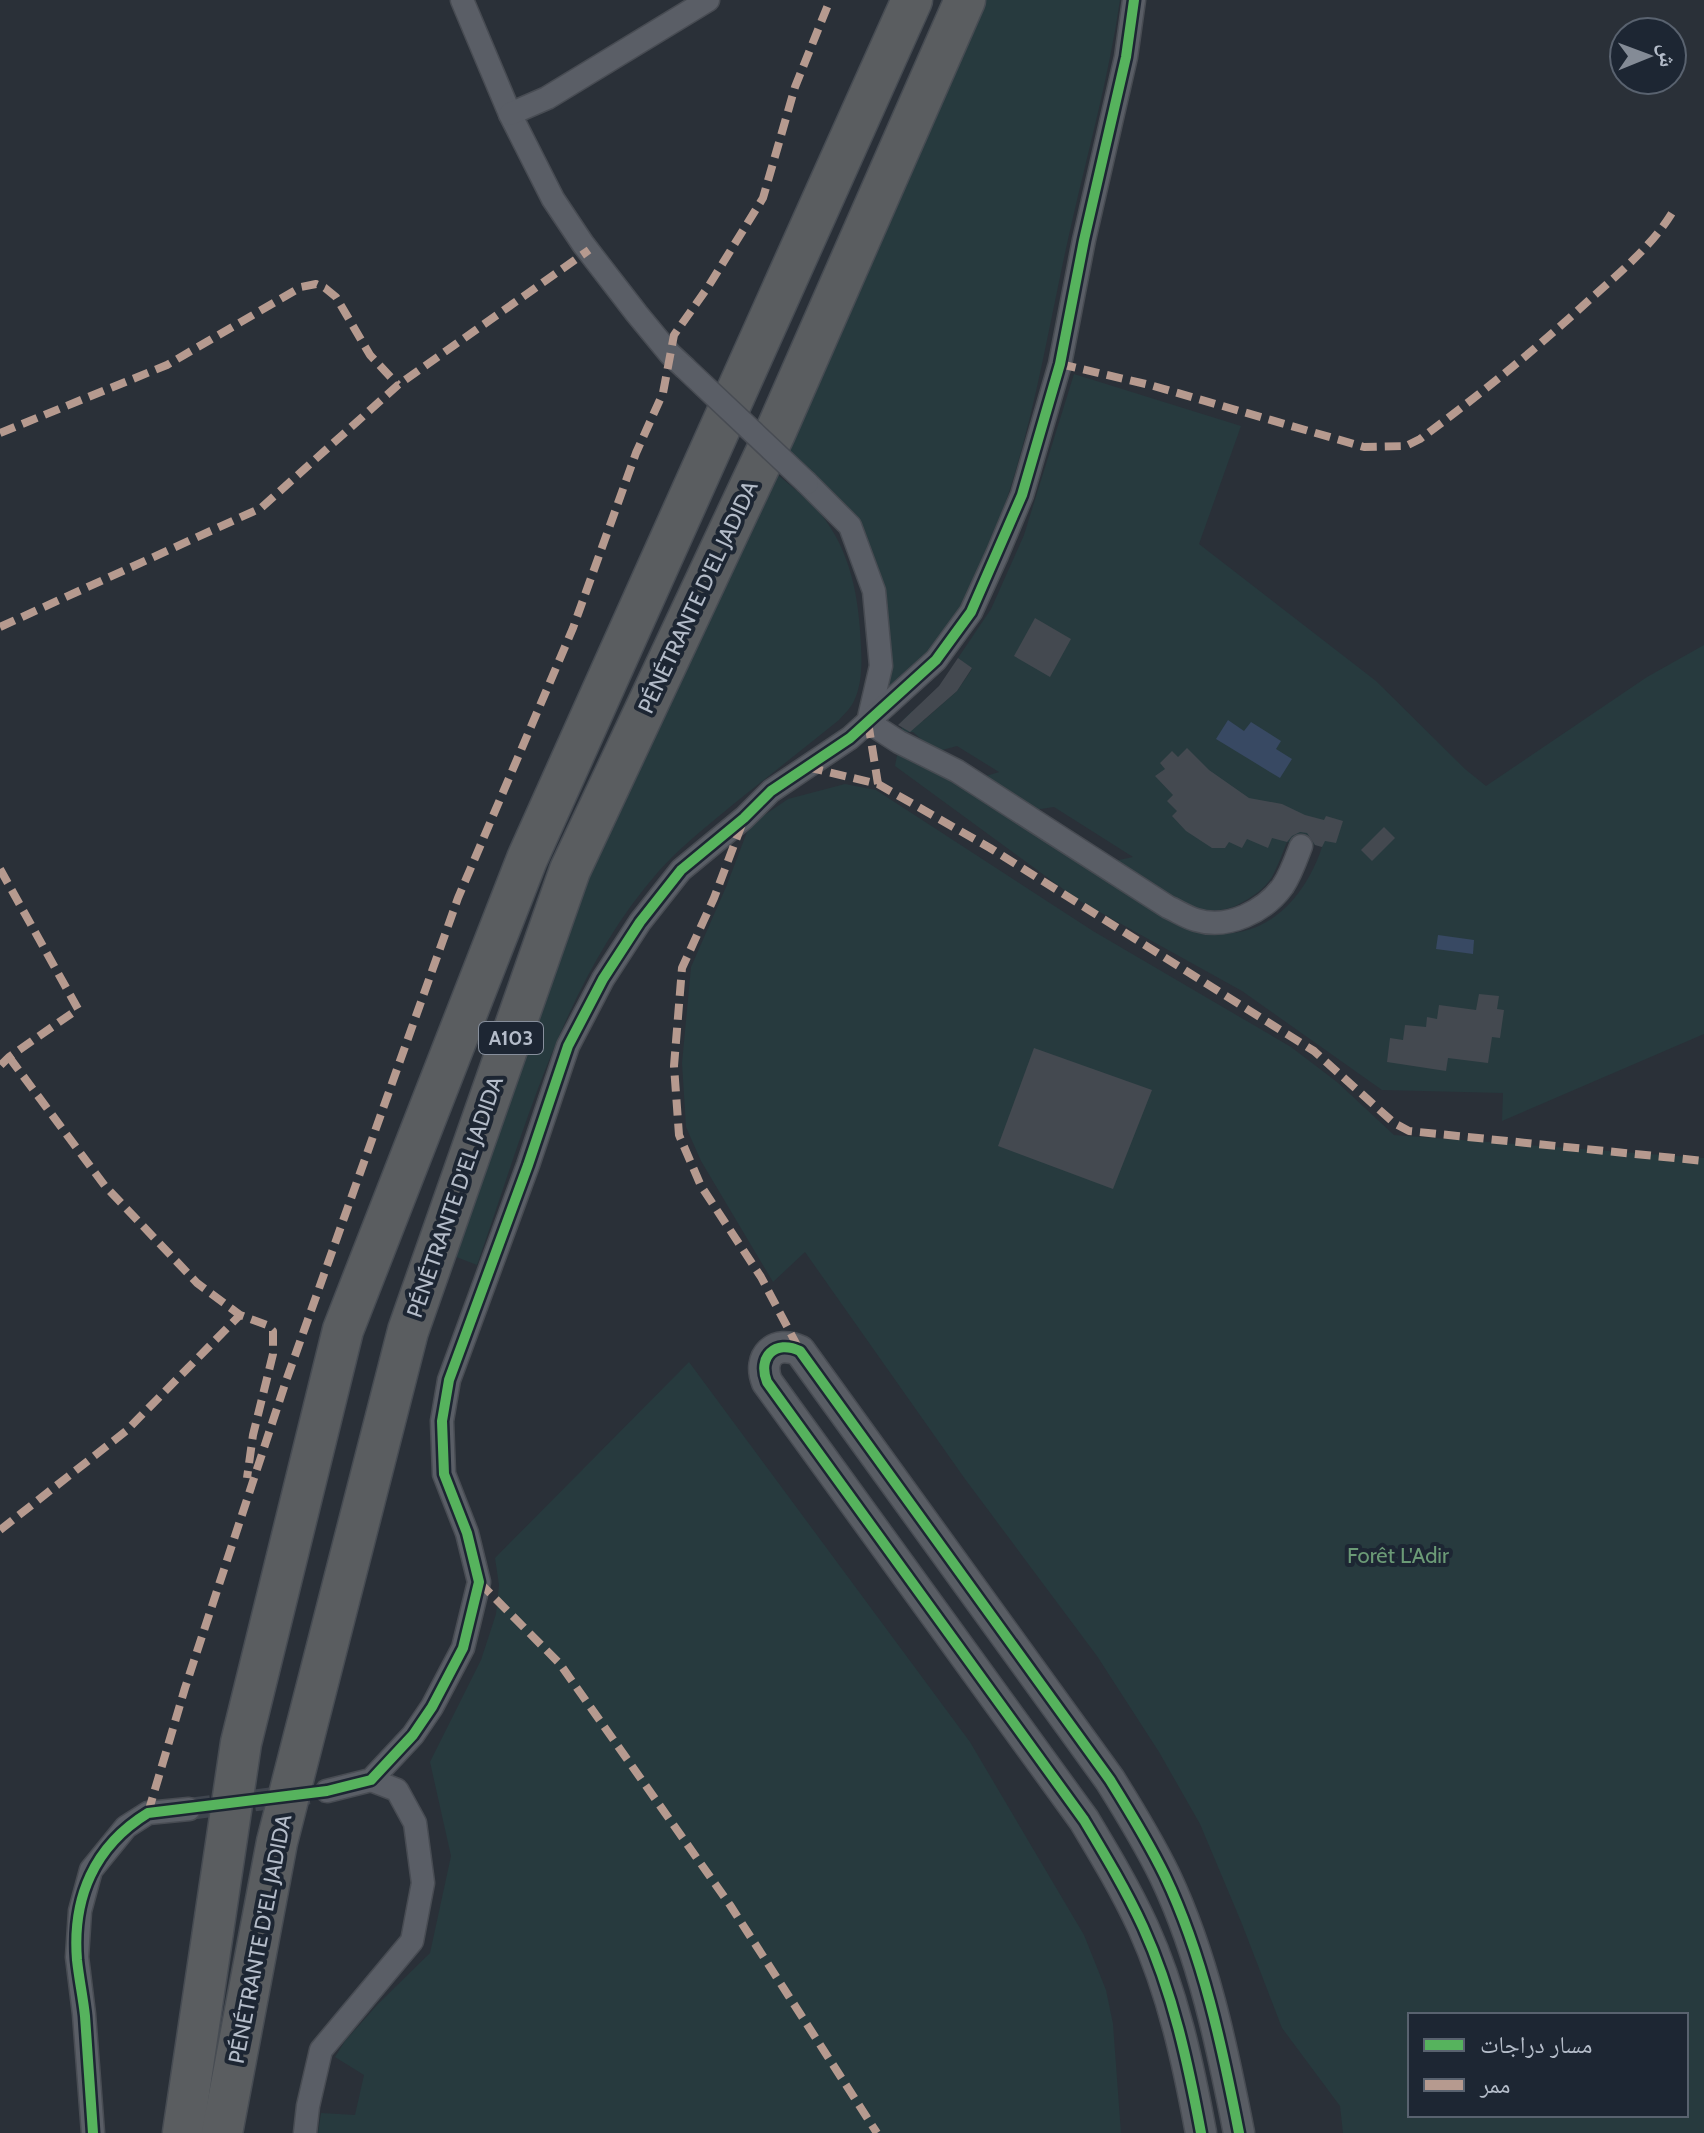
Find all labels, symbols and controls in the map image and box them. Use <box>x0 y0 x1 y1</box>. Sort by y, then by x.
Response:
north arrow <box>1608 16 1688 96</box>
text: ش <box>1654 44 1681 68</box>
street label: PÉNÉTRANTE D'EL JADIDA <box>632 476 764 718</box>
road number: A103 <box>479 1022 543 1054</box>
street label: PÉNÉTRANTE D'EL JADIDA <box>401 1072 509 1321</box>
park label: Forêt L'Adir <box>1347 1542 1449 1569</box>
street label: PÉNÉTRANTE D'EL JADIDA <box>223 1812 298 2066</box>
legend <box>1408 2013 1688 2117</box>
text: مسار دراجات <box>1480 2030 1592 2059</box>
text: ممر <box>1479 2070 1511 2099</box>

